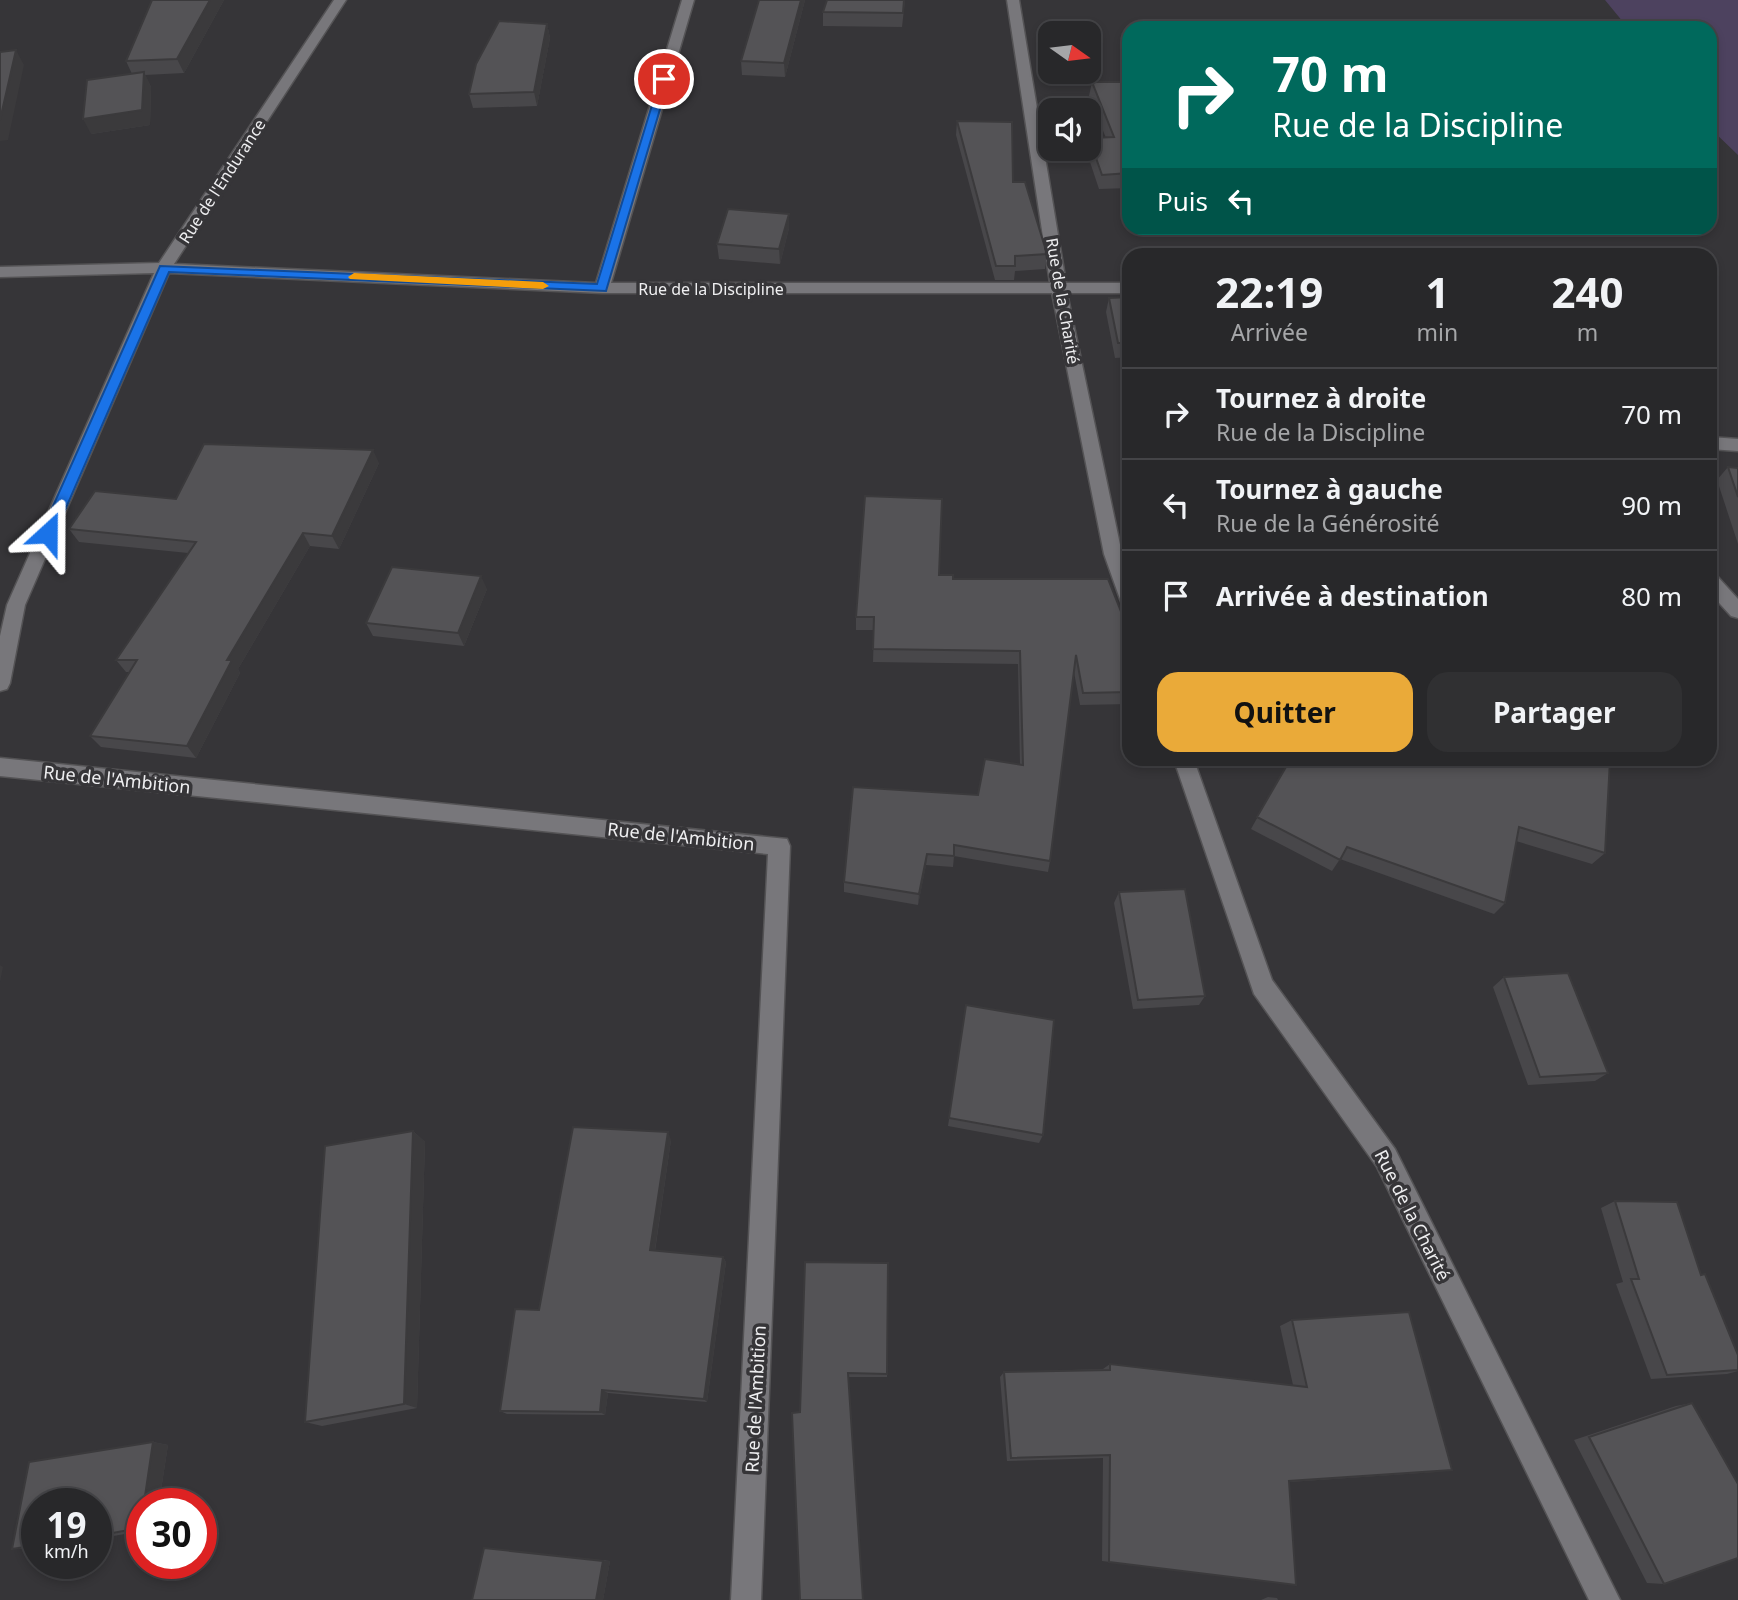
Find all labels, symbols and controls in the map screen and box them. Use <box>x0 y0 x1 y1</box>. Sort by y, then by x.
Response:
north arrow <box>1038 21 1101 84</box>
map controls <box>1038 21 1101 161</box>
text: 70 m <box>1272 40 1389 106</box>
pin <box>634 49 694 109</box>
icon: right <box>1157 49 1248 140</box>
icon: arrive <box>645 60 683 98</box>
button: sound <box>1038 98 1101 161</box>
text: Rue de la Discipline <box>1272 103 1563 146</box>
street label: Rue de l'Endurance <box>174 115 270 247</box>
icon: left <box>1222 182 1260 220</box>
text: Puis <box>1157 183 1208 219</box>
street label: Rue de la Charité <box>1041 236 1085 366</box>
text: 22:19 <box>1215 263 1323 320</box>
text: 1 <box>1425 263 1449 320</box>
text: 240 <box>1552 263 1624 320</box>
street label: Rue de la Discipline <box>638 278 784 300</box>
text: Arrivée <box>1231 316 1308 348</box>
text: min <box>1417 316 1458 348</box>
text: m <box>1577 316 1598 348</box>
text: Tournez à droite <box>1216 380 1426 416</box>
icon: right <box>1157 395 1195 433</box>
text: 70 m <box>1621 396 1682 432</box>
text: Rue de la Discipline <box>1216 416 1425 448</box>
text: Tournez à gauche <box>1216 471 1443 507</box>
icon: left <box>1157 486 1195 524</box>
text: 90 m <box>1621 487 1682 523</box>
position arrow <box>11 496 85 570</box>
text: Rue de la Générosité <box>1216 507 1439 539</box>
icon: arrive <box>1157 577 1195 615</box>
text: Arrivée à destination <box>1216 578 1489 614</box>
text: 80 m <box>1621 578 1682 614</box>
button: Quitter <box>1157 672 1413 752</box>
button: Partager <box>1427 672 1682 752</box>
street label: Rue de l'Ambition <box>42 759 192 799</box>
street label: Rue de l'Ambition <box>606 816 756 856</box>
street label: Rue de la Charité <box>1370 1145 1456 1285</box>
street label: Rue de l'Ambition <box>739 1325 771 1473</box>
speed limit sign: 30 <box>126 1488 217 1579</box>
text: 19 <box>46 1501 87 1548</box>
text: km/h <box>44 1539 89 1563</box>

